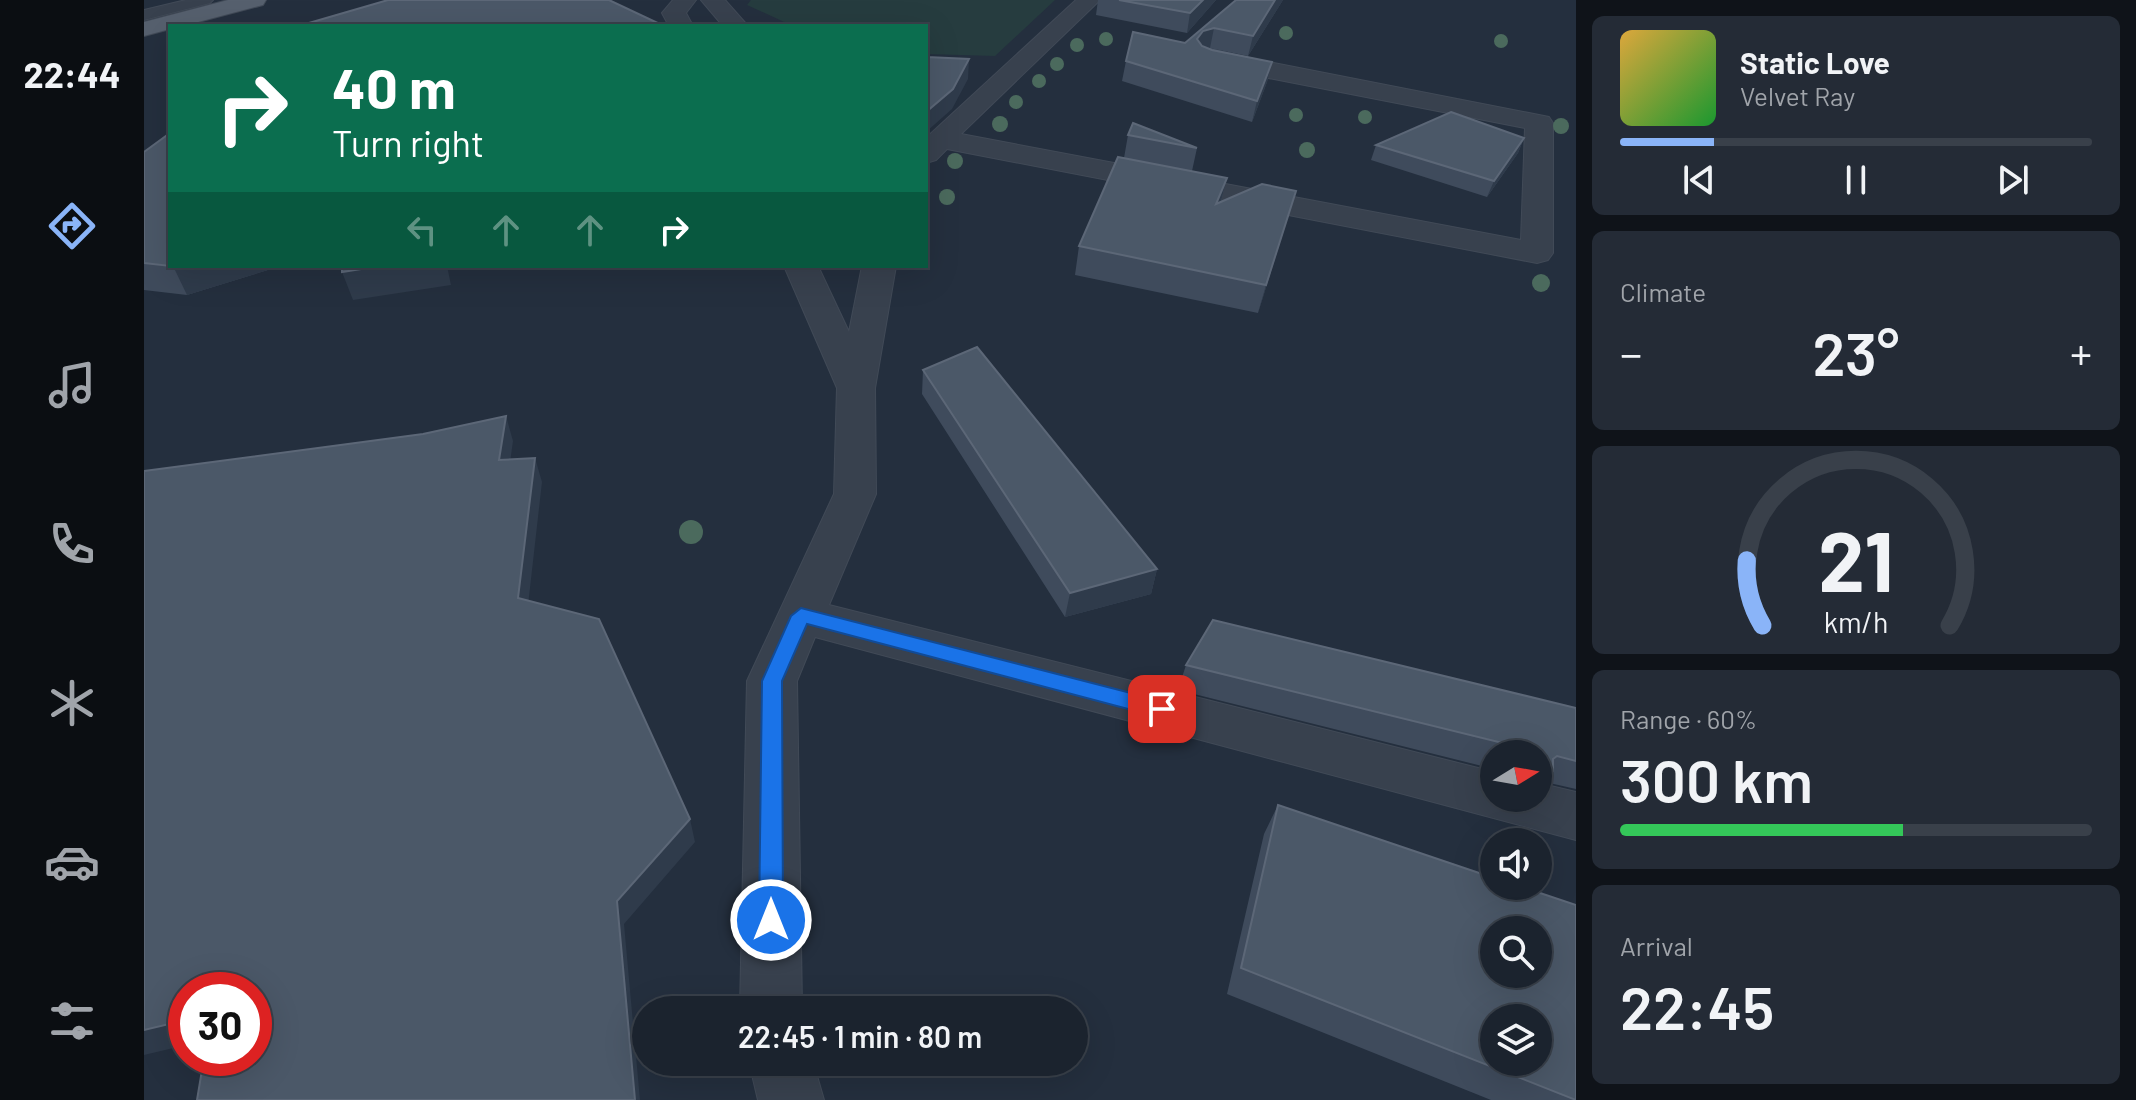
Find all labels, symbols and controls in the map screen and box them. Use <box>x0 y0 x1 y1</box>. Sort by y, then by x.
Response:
text: Static Love <box>1740 44 1890 80</box>
text: 22:44 <box>24 52 120 95</box>
text: 40 m <box>332 53 456 120</box>
icon: right <box>200 56 304 160</box>
text: Velvet Ray <box>1740 80 1855 111</box>
text: Turn right <box>332 121 484 164</box>
icon: previous <box>1677 158 1721 202</box>
icon: pause <box>1834 158 1878 202</box>
icon: next <box>1991 158 2035 202</box>
icon: directions <box>44 198 100 254</box>
icon: left <box>400 208 444 252</box>
icon: ahead <box>484 208 528 252</box>
icon: ahead <box>568 208 612 252</box>
icon: right <box>652 208 696 252</box>
text: Climate <box>1620 276 1706 307</box>
text: 23° <box>1813 316 1899 388</box>
text: − <box>1620 326 1642 379</box>
text: + <box>2070 326 2092 379</box>
icon: music <box>44 357 100 413</box>
text: 21 <box>1818 509 1894 609</box>
icon: phone <box>44 516 100 572</box>
text: km/h <box>1824 604 1888 639</box>
icon: climate <box>44 675 100 731</box>
pin <box>1128 675 1196 743</box>
icon: arrive <box>1140 687 1184 731</box>
text: Range · 60% <box>1620 703 1757 734</box>
north arrow <box>1480 740 1552 812</box>
map controls <box>1480 740 1552 1076</box>
text: 300 km <box>1620 743 1813 815</box>
button: sound <box>1480 828 1552 900</box>
icon: car <box>44 834 100 890</box>
position arrow <box>729 878 813 962</box>
button: search <box>1480 916 1552 988</box>
text: Arrival <box>1620 930 1693 961</box>
text: 22:45 <box>1620 970 1774 1042</box>
speed limit sign: 30 <box>168 972 272 1076</box>
icon: filters <box>44 993 100 1049</box>
button: layers <box>1480 1004 1552 1076</box>
text: 22:45 · 1 min · 80 m <box>738 1018 982 1054</box>

